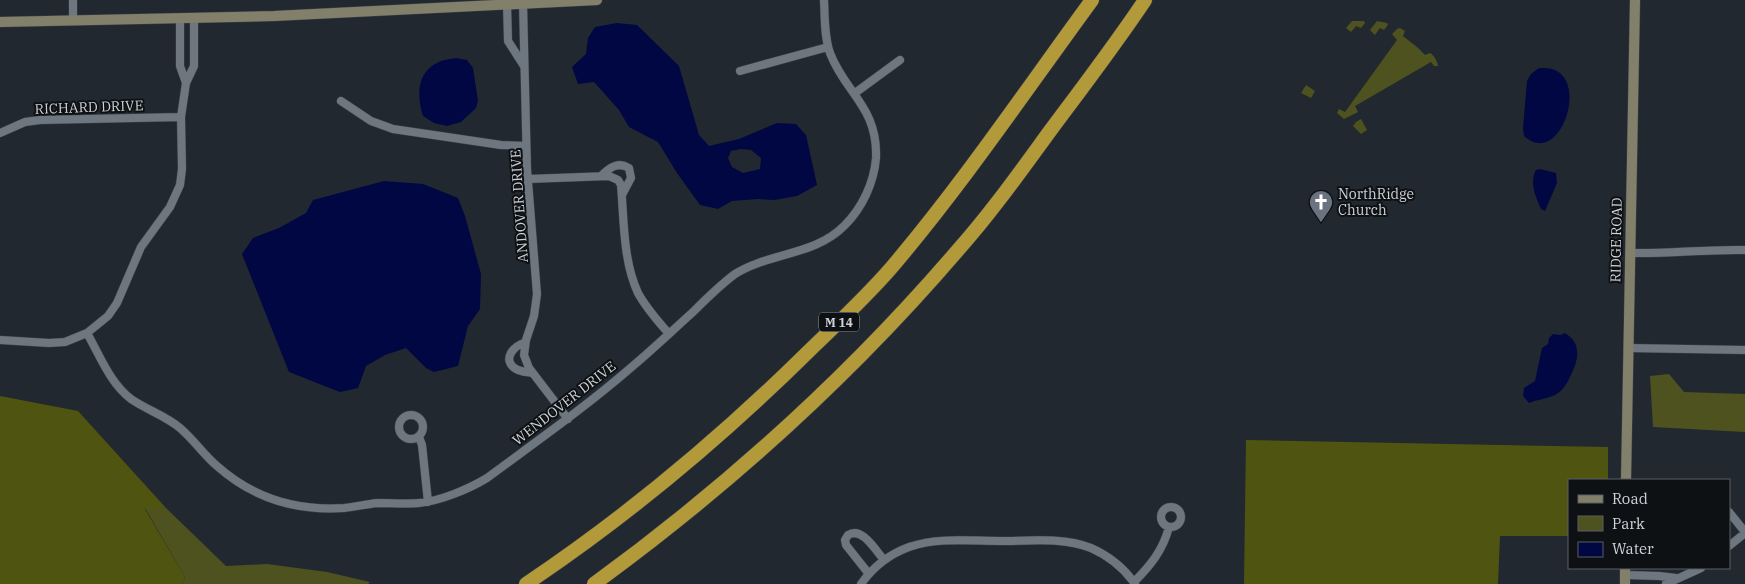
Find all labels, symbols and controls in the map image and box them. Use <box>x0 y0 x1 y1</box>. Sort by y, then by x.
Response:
street label: RICHARD DRIVE <box>34 96 144 118</box>
street label: ANDOVER DRIVE <box>506 149 532 263</box>
place label: NorthRidge Church <box>1338 185 1414 219</box>
church icon: NorthRidge Church <box>1308 189 1334 223</box>
street label: RIDGE ROAD <box>1606 197 1626 283</box>
road number: M 14 <box>819 313 859 332</box>
street label: WENDOVER DRIVE <box>509 357 619 449</box>
legend <box>1568 479 1730 569</box>
text: Road <box>1612 489 1648 508</box>
text: Park <box>1612 514 1645 533</box>
text: Water <box>1612 539 1654 558</box>

